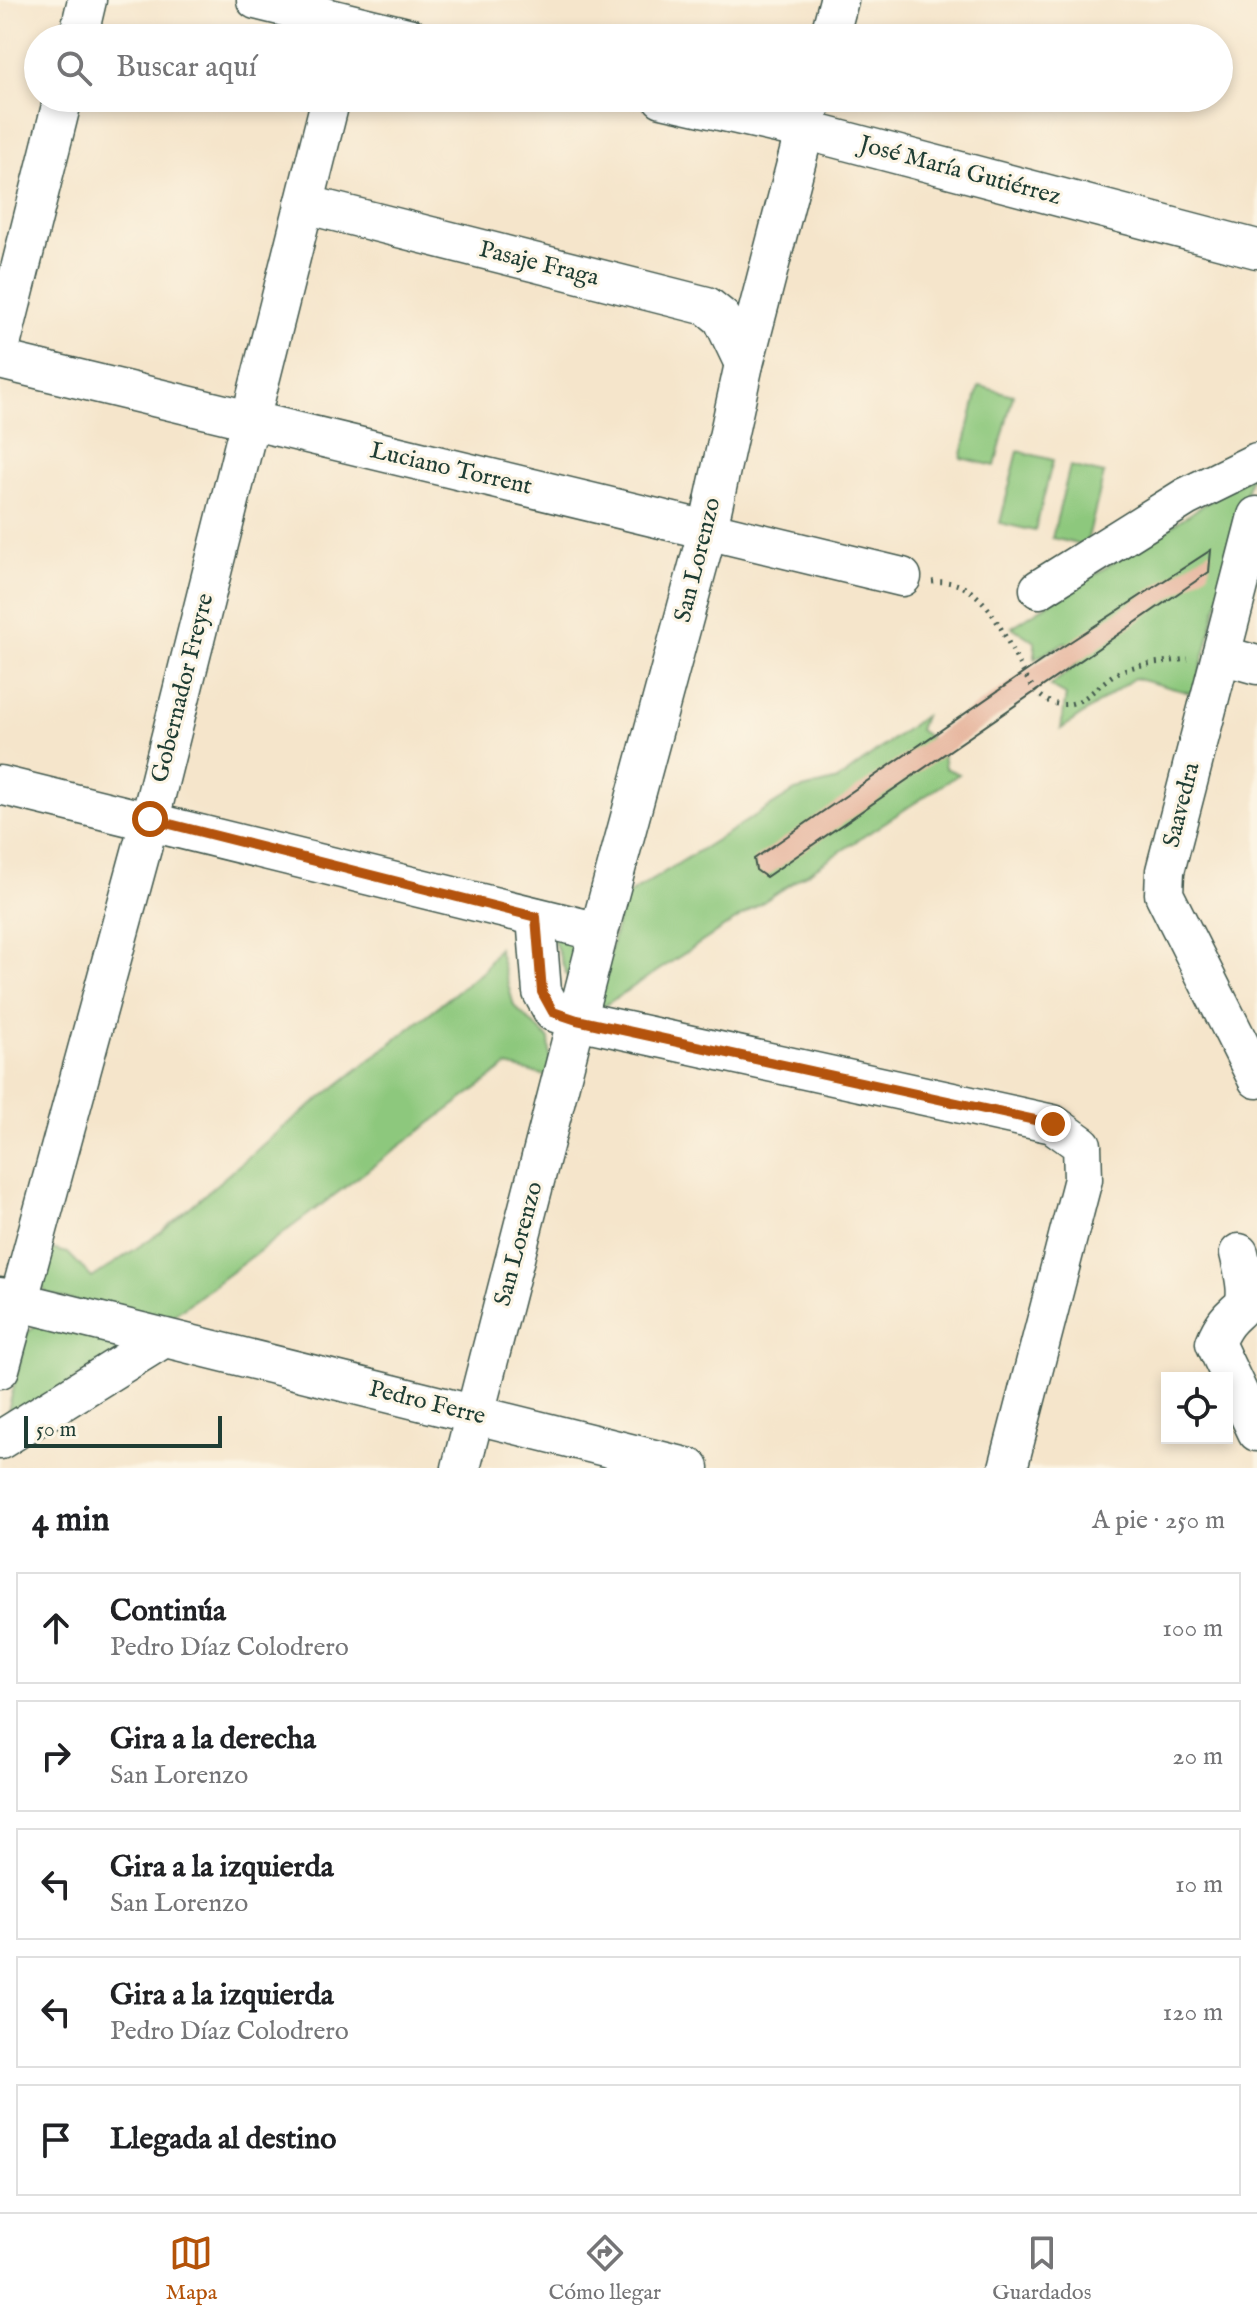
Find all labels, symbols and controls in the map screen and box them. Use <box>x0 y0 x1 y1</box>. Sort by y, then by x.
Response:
search box <box>24 24 1233 112</box>
icon: search <box>52 46 96 90</box>
text: Buscar aquí <box>116 49 257 87</box>
street label: José María Gutiérrez <box>853 128 1064 213</box>
street label: Pasaje Fraga <box>476 234 603 294</box>
street label: Luciano Torrent <box>367 435 535 503</box>
street label: San Lorenzo <box>668 494 728 626</box>
street label: Gobernador Freyre <box>145 590 221 786</box>
street label: Saavedra <box>1157 759 1208 851</box>
route start <box>132 801 168 837</box>
route end <box>1035 1106 1071 1142</box>
street label: San Lorenzo <box>488 1178 550 1310</box>
map controls <box>1161 1372 1233 1444</box>
button: locate <box>1161 1372 1233 1444</box>
street label: Pedro Ferre <box>365 1374 489 1432</box>
scale bar <box>24 1412 222 1448</box>
text: 50 m <box>36 1416 77 1444</box>
text: 4 min <box>32 1499 110 1542</box>
text: A pie · 250 m <box>1092 1504 1225 1537</box>
text: Continúa <box>110 1593 226 1631</box>
icon: ahead <box>34 1606 78 1650</box>
text: 100 m <box>1162 1612 1223 1645</box>
text: Pedro Díaz Colodrero <box>110 1631 349 1664</box>
text: Gira a la derecha <box>110 1721 316 1759</box>
icon: right <box>34 1734 78 1778</box>
text: 20 m <box>1172 1740 1223 1773</box>
text: San Lorenzo <box>110 1759 248 1792</box>
text: Gira a la izquierda <box>110 1849 334 1887</box>
icon: left <box>34 1862 78 1906</box>
text: 10 m <box>1175 1868 1223 1901</box>
text: San Lorenzo <box>110 1887 248 1920</box>
text: Gira a la izquierda <box>110 1977 334 2015</box>
icon: left <box>34 1990 78 2034</box>
text: 120 m <box>1163 1996 1223 2029</box>
text: Pedro Díaz Colodrero <box>110 2015 349 2048</box>
icon: arrive <box>34 2118 78 2162</box>
text: Llegada al destino <box>110 2121 336 2159</box>
tab: Mapa <box>166 2231 217 2307</box>
tab: Cómo llegar <box>548 2231 661 2307</box>
tab: Guardados <box>992 2231 1091 2307</box>

